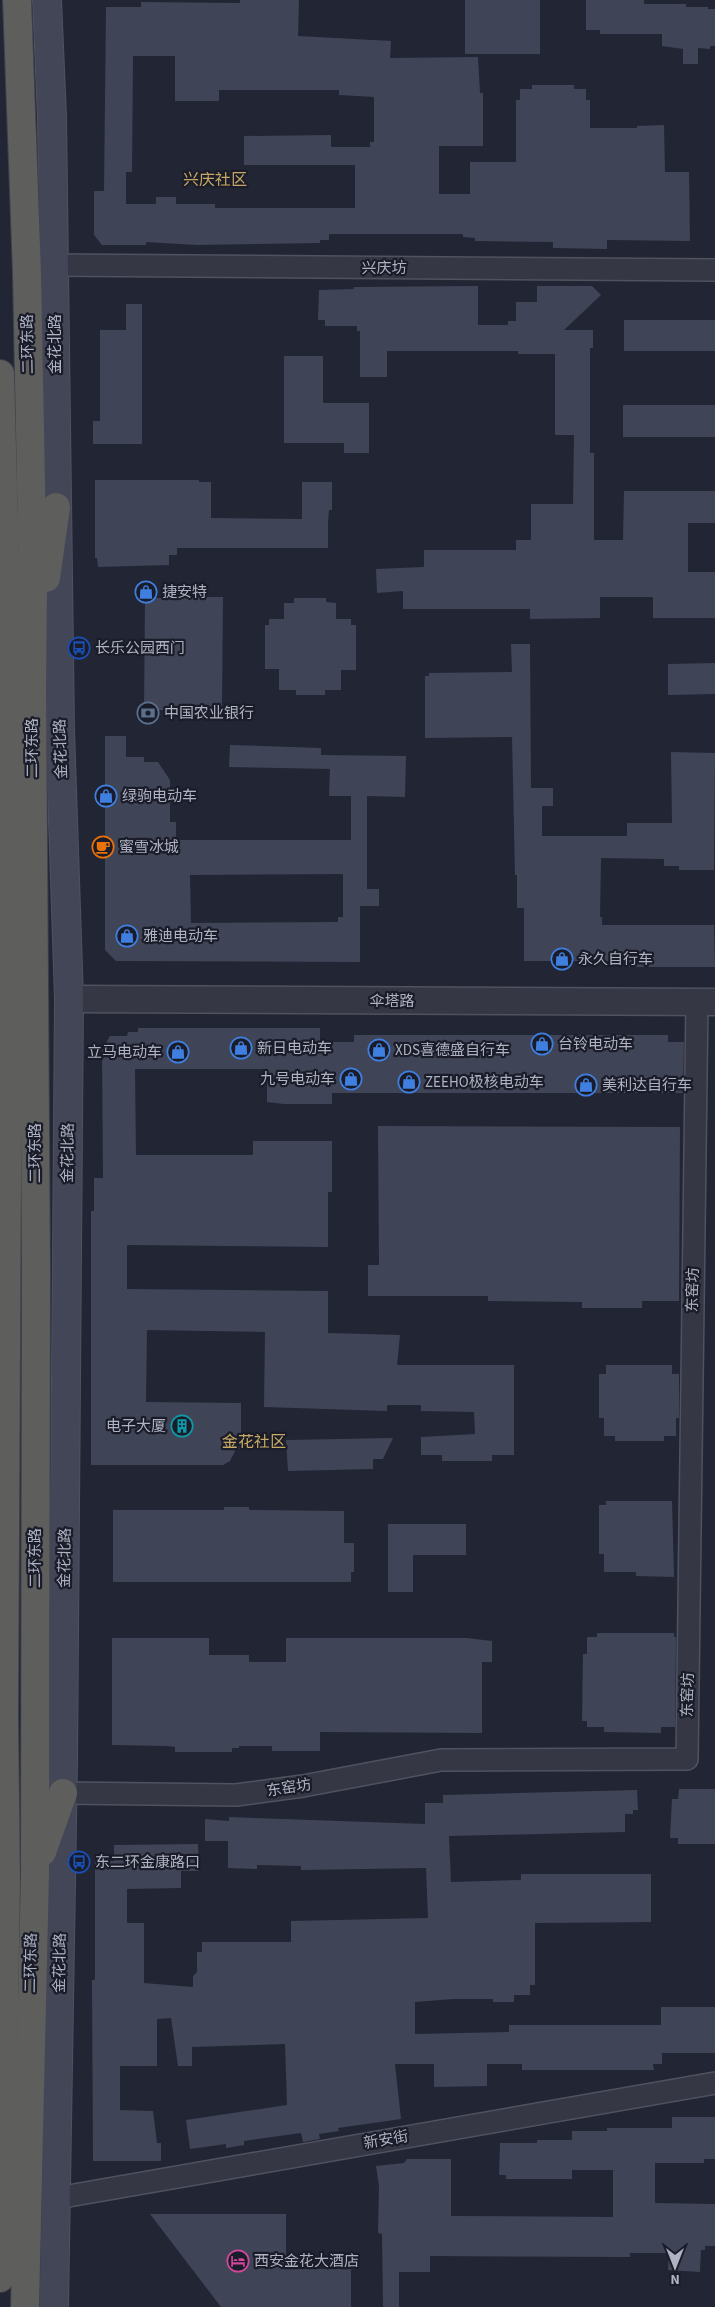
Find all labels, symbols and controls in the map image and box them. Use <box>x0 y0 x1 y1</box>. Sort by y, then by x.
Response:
district label: 兴庆社区 <box>183 169 247 191</box>
street label: 兴庆坊 <box>361 258 407 279</box>
street label: 二环东路 <box>17 314 39 374</box>
street label: 金花北路 <box>45 314 66 374</box>
shop icon: 捷安特 <box>134 580 158 604</box>
place label: 捷安特 <box>162 582 207 603</box>
bus stop icon: 长乐公园西门 <box>67 636 91 660</box>
place label: 长乐公园西门 <box>95 638 185 659</box>
bank icon: 中国农业银行 <box>136 701 160 725</box>
place label: 中国农业银行 <box>164 703 254 724</box>
street label: 二环东路 <box>22 718 43 778</box>
street label: 金花北路 <box>49 719 73 779</box>
shop icon: 绿驹电动车 <box>94 784 118 808</box>
place label: 绿驹电动车 <box>122 786 197 807</box>
cafe icon: 蜜雪冰城 <box>91 835 115 859</box>
place label: 蜜雪冰城 <box>119 837 179 858</box>
shop icon: 雅迪电动车 <box>115 924 139 948</box>
place label: 雅迪电动车 <box>143 926 218 947</box>
shop icon: 永久自行车 <box>550 947 574 971</box>
place label: 永久自行车 <box>578 949 653 970</box>
street label: 伞塔路 <box>369 991 415 1012</box>
shop icon: 台铃电动车 <box>530 1032 554 1056</box>
place label: 台铃电动车 <box>558 1034 633 1055</box>
shop icon: 新日电动车 <box>229 1036 253 1060</box>
place label: 新日电动车 <box>257 1038 332 1059</box>
shop icon: XDS喜德盛自行车 <box>367 1038 391 1062</box>
shop icon: 立马电动车 <box>166 1040 190 1064</box>
place label: XDS喜德盛自行车 <box>395 1040 510 1061</box>
place label: 立马电动车 <box>87 1042 162 1063</box>
shop icon: 九号电动车 <box>339 1067 363 1091</box>
place label: 九号电动车 <box>260 1069 335 1090</box>
shop icon: ZEEHO极核电动车 <box>397 1070 421 1094</box>
place label: ZEEHO极核电动车 <box>425 1072 544 1093</box>
shop icon: 美利达自行车 <box>574 1073 598 1097</box>
place label: 美利达自行车 <box>602 1075 692 1096</box>
street label: 二环东路 <box>25 1123 46 1183</box>
street label: 金花北路 <box>57 1123 79 1183</box>
street label: 东窑坊 <box>682 1267 704 1313</box>
building icon: 电子大厦 <box>170 1414 194 1438</box>
place label: 电子大厦 <box>106 1416 166 1437</box>
district label: 金花社区 <box>222 1431 286 1453</box>
street label: 二环东路 <box>25 1528 46 1588</box>
street label: 金花北路 <box>54 1528 76 1588</box>
street label: 东窑坊 <box>677 1672 699 1718</box>
street label: 东窑坊 <box>265 1774 313 1802</box>
bus stop icon: 东二环金康路口 <box>67 1850 91 1874</box>
place label: 东二环金康路口 <box>95 1852 200 1873</box>
street label: 二环东路 <box>20 1933 42 1993</box>
street label: 金花北路 <box>49 1933 71 1993</box>
street label: 新安街 <box>362 2126 410 2154</box>
north arrow <box>650 2242 700 2292</box>
hotel icon: 西安金花大酒店 <box>226 2249 250 2273</box>
place label: 西安金花大酒店 <box>254 2251 359 2272</box>
text: N <box>670 2269 680 2289</box>

